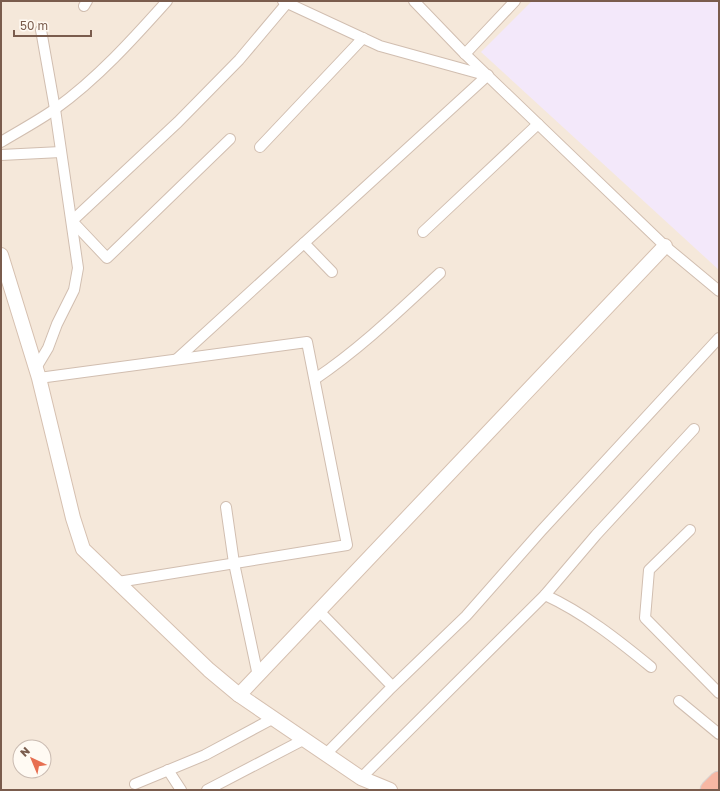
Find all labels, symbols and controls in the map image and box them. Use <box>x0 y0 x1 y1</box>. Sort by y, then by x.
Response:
scale bar <box>14 12 91 38</box>
text: 50 m <box>20 18 48 33</box>
north arrow <box>12 739 52 779</box>
text: N <box>17 744 32 759</box>

